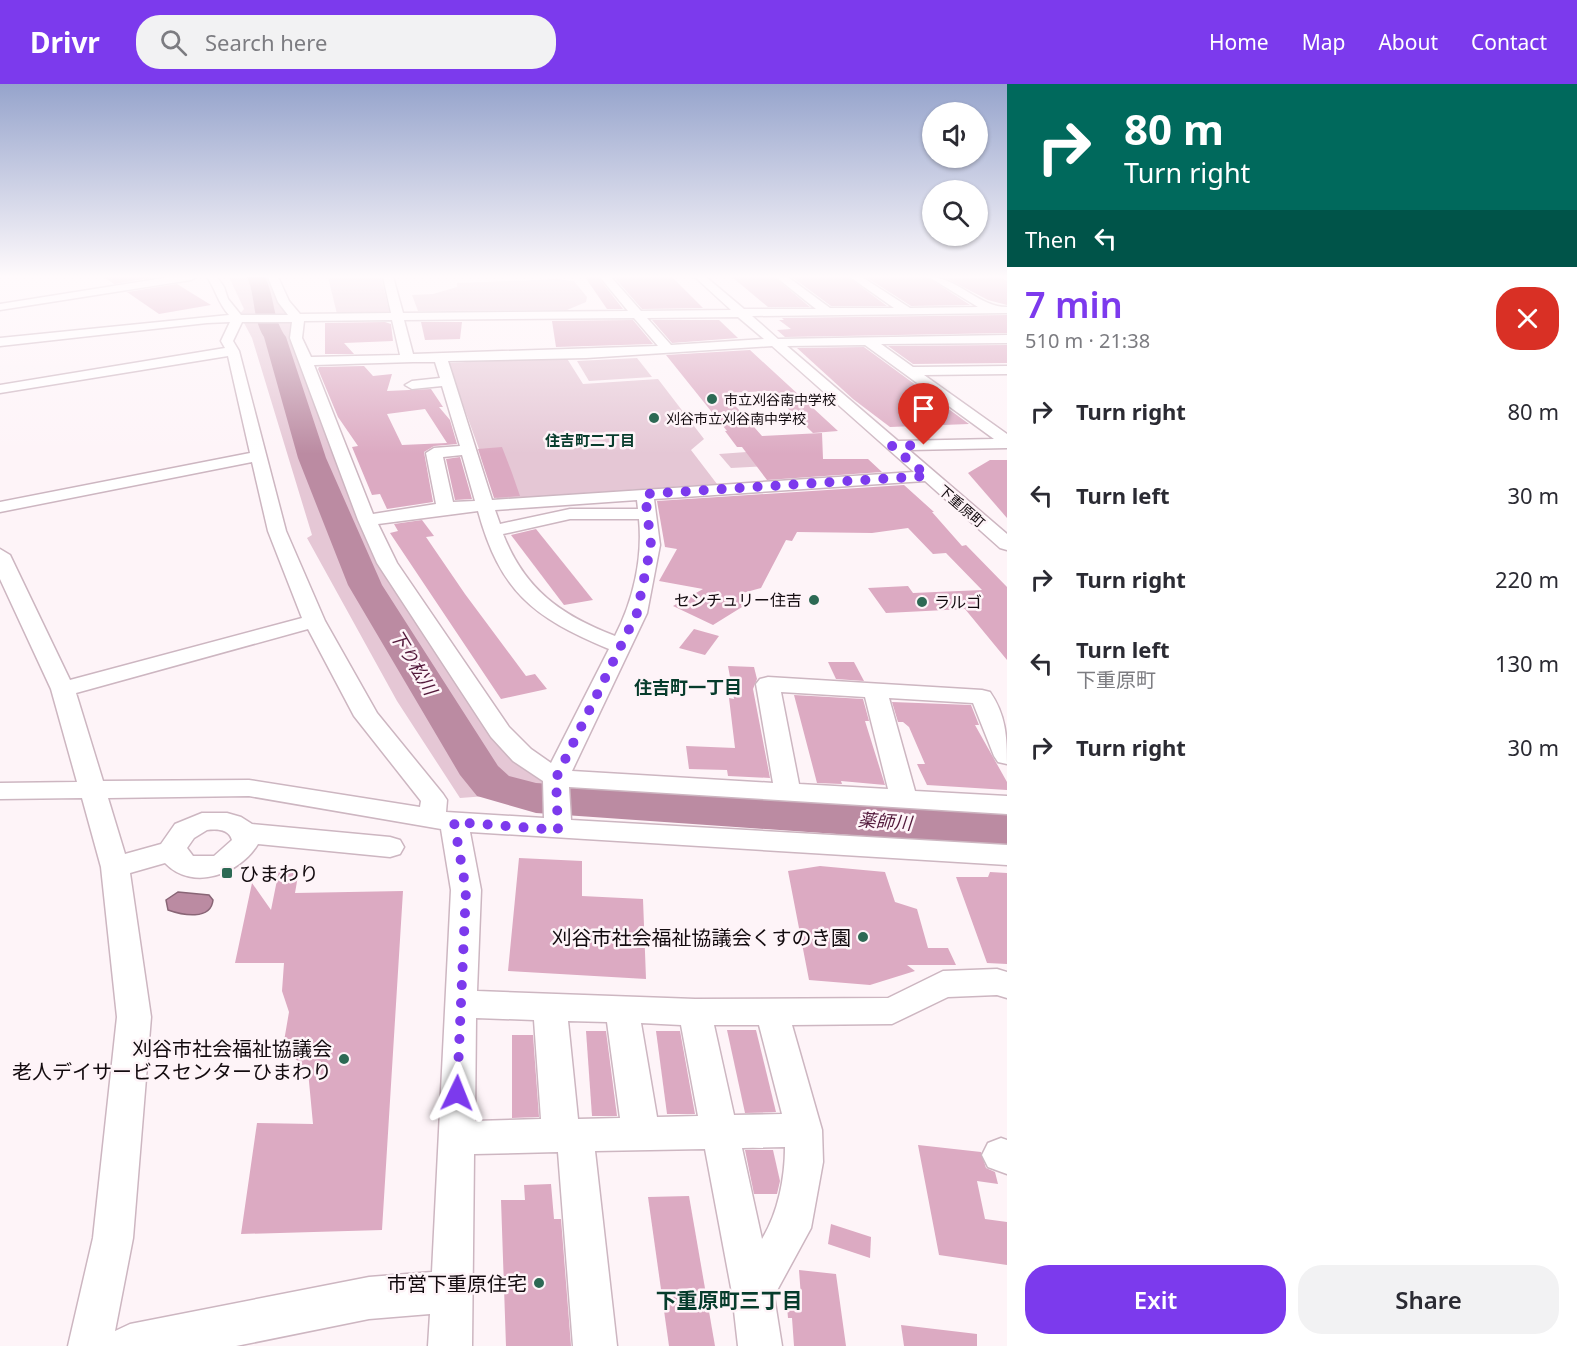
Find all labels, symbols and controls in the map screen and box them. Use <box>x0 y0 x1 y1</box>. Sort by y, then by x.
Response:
search box <box>136 15 556 69</box>
text: Drivr <box>30 23 100 61</box>
icon: search <box>157 26 190 59</box>
text: Search here <box>205 27 327 57</box>
text: Home <box>1209 28 1269 56</box>
text: Map <box>1302 28 1345 56</box>
text: About <box>1378 28 1438 56</box>
text: Contact <box>1471 28 1547 56</box>
text: 80 m <box>1124 100 1224 157</box>
map controls <box>922 102 988 246</box>
button: sound <box>922 102 988 168</box>
icon: right <box>1025 108 1103 186</box>
text: Turn right <box>1124 154 1250 191</box>
button: search <box>922 180 988 246</box>
icon: left <box>1089 222 1122 255</box>
text: Then <box>1025 224 1077 254</box>
text: 7 min <box>1025 280 1123 329</box>
button: close <box>1496 287 1559 350</box>
text: 510 m · 21:38 <box>1025 327 1150 354</box>
pin <box>898 383 949 445</box>
place label: 市立刈谷南中学校 <box>724 390 836 409</box>
marker: 市立刈谷南中学校 <box>705 392 719 406</box>
icon: arrive <box>907 392 940 425</box>
icon: right <box>1025 395 1058 428</box>
text: Turn right <box>1076 396 1186 426</box>
text: 80 m <box>1508 396 1559 426</box>
place label: 刈谷市立刈谷南中学校 <box>666 409 806 428</box>
marker: 刈谷市立刈谷南中学校 <box>647 411 661 425</box>
district label: 住吉町二丁目 <box>545 430 635 450</box>
icon: left <box>1025 479 1058 512</box>
street label: 下重原町 <box>935 480 989 532</box>
text: Turn left <box>1076 480 1170 510</box>
text: 30 m <box>1508 480 1559 510</box>
icon: right <box>1025 563 1058 596</box>
text: Turn right <box>1076 564 1186 594</box>
text: 220 m <box>1495 564 1559 594</box>
place label: センチュリー住吉 <box>674 589 802 611</box>
place label: ラルゴ <box>934 591 982 613</box>
marker: センチュリー住吉 <box>807 593 821 607</box>
marker: ラルゴ <box>915 595 929 609</box>
water label: 下り松川 <box>385 625 444 701</box>
text: Turn left <box>1076 634 1170 664</box>
icon: left <box>1025 647 1058 680</box>
text: 130 m <box>1495 648 1559 678</box>
text: 下重原町 <box>1076 666 1156 693</box>
district label: 住吉町一丁目 <box>634 675 742 699</box>
icon: right <box>1025 731 1058 764</box>
text: Turn right <box>1076 732 1186 762</box>
text: 30 m <box>1508 732 1559 762</box>
water label: 薬師川 <box>857 807 915 835</box>
place label: ひまわり <box>239 860 319 887</box>
marker: ひまわり <box>220 866 234 880</box>
place label: 刈谷市社会福祉協議会くすのき園 <box>552 924 851 951</box>
marker: 刈谷市社会福祉協議会くすのき園 <box>856 930 870 944</box>
place label: 刈谷市社会福祉協議会 老人デイサービスセンターひまわり <box>12 1035 332 1085</box>
marker: 刈谷市社会福祉協議会 老人デイサービスセンターひまわり <box>337 1052 351 1066</box>
position arrow <box>425 1061 489 1125</box>
button: Exit <box>1025 1265 1286 1334</box>
button: Share <box>1298 1265 1559 1334</box>
place label: 市営下重原住宅 <box>387 1270 527 1297</box>
marker: 市営下重原住宅 <box>532 1276 546 1290</box>
district label: 下重原町三丁目 <box>656 1286 803 1314</box>

